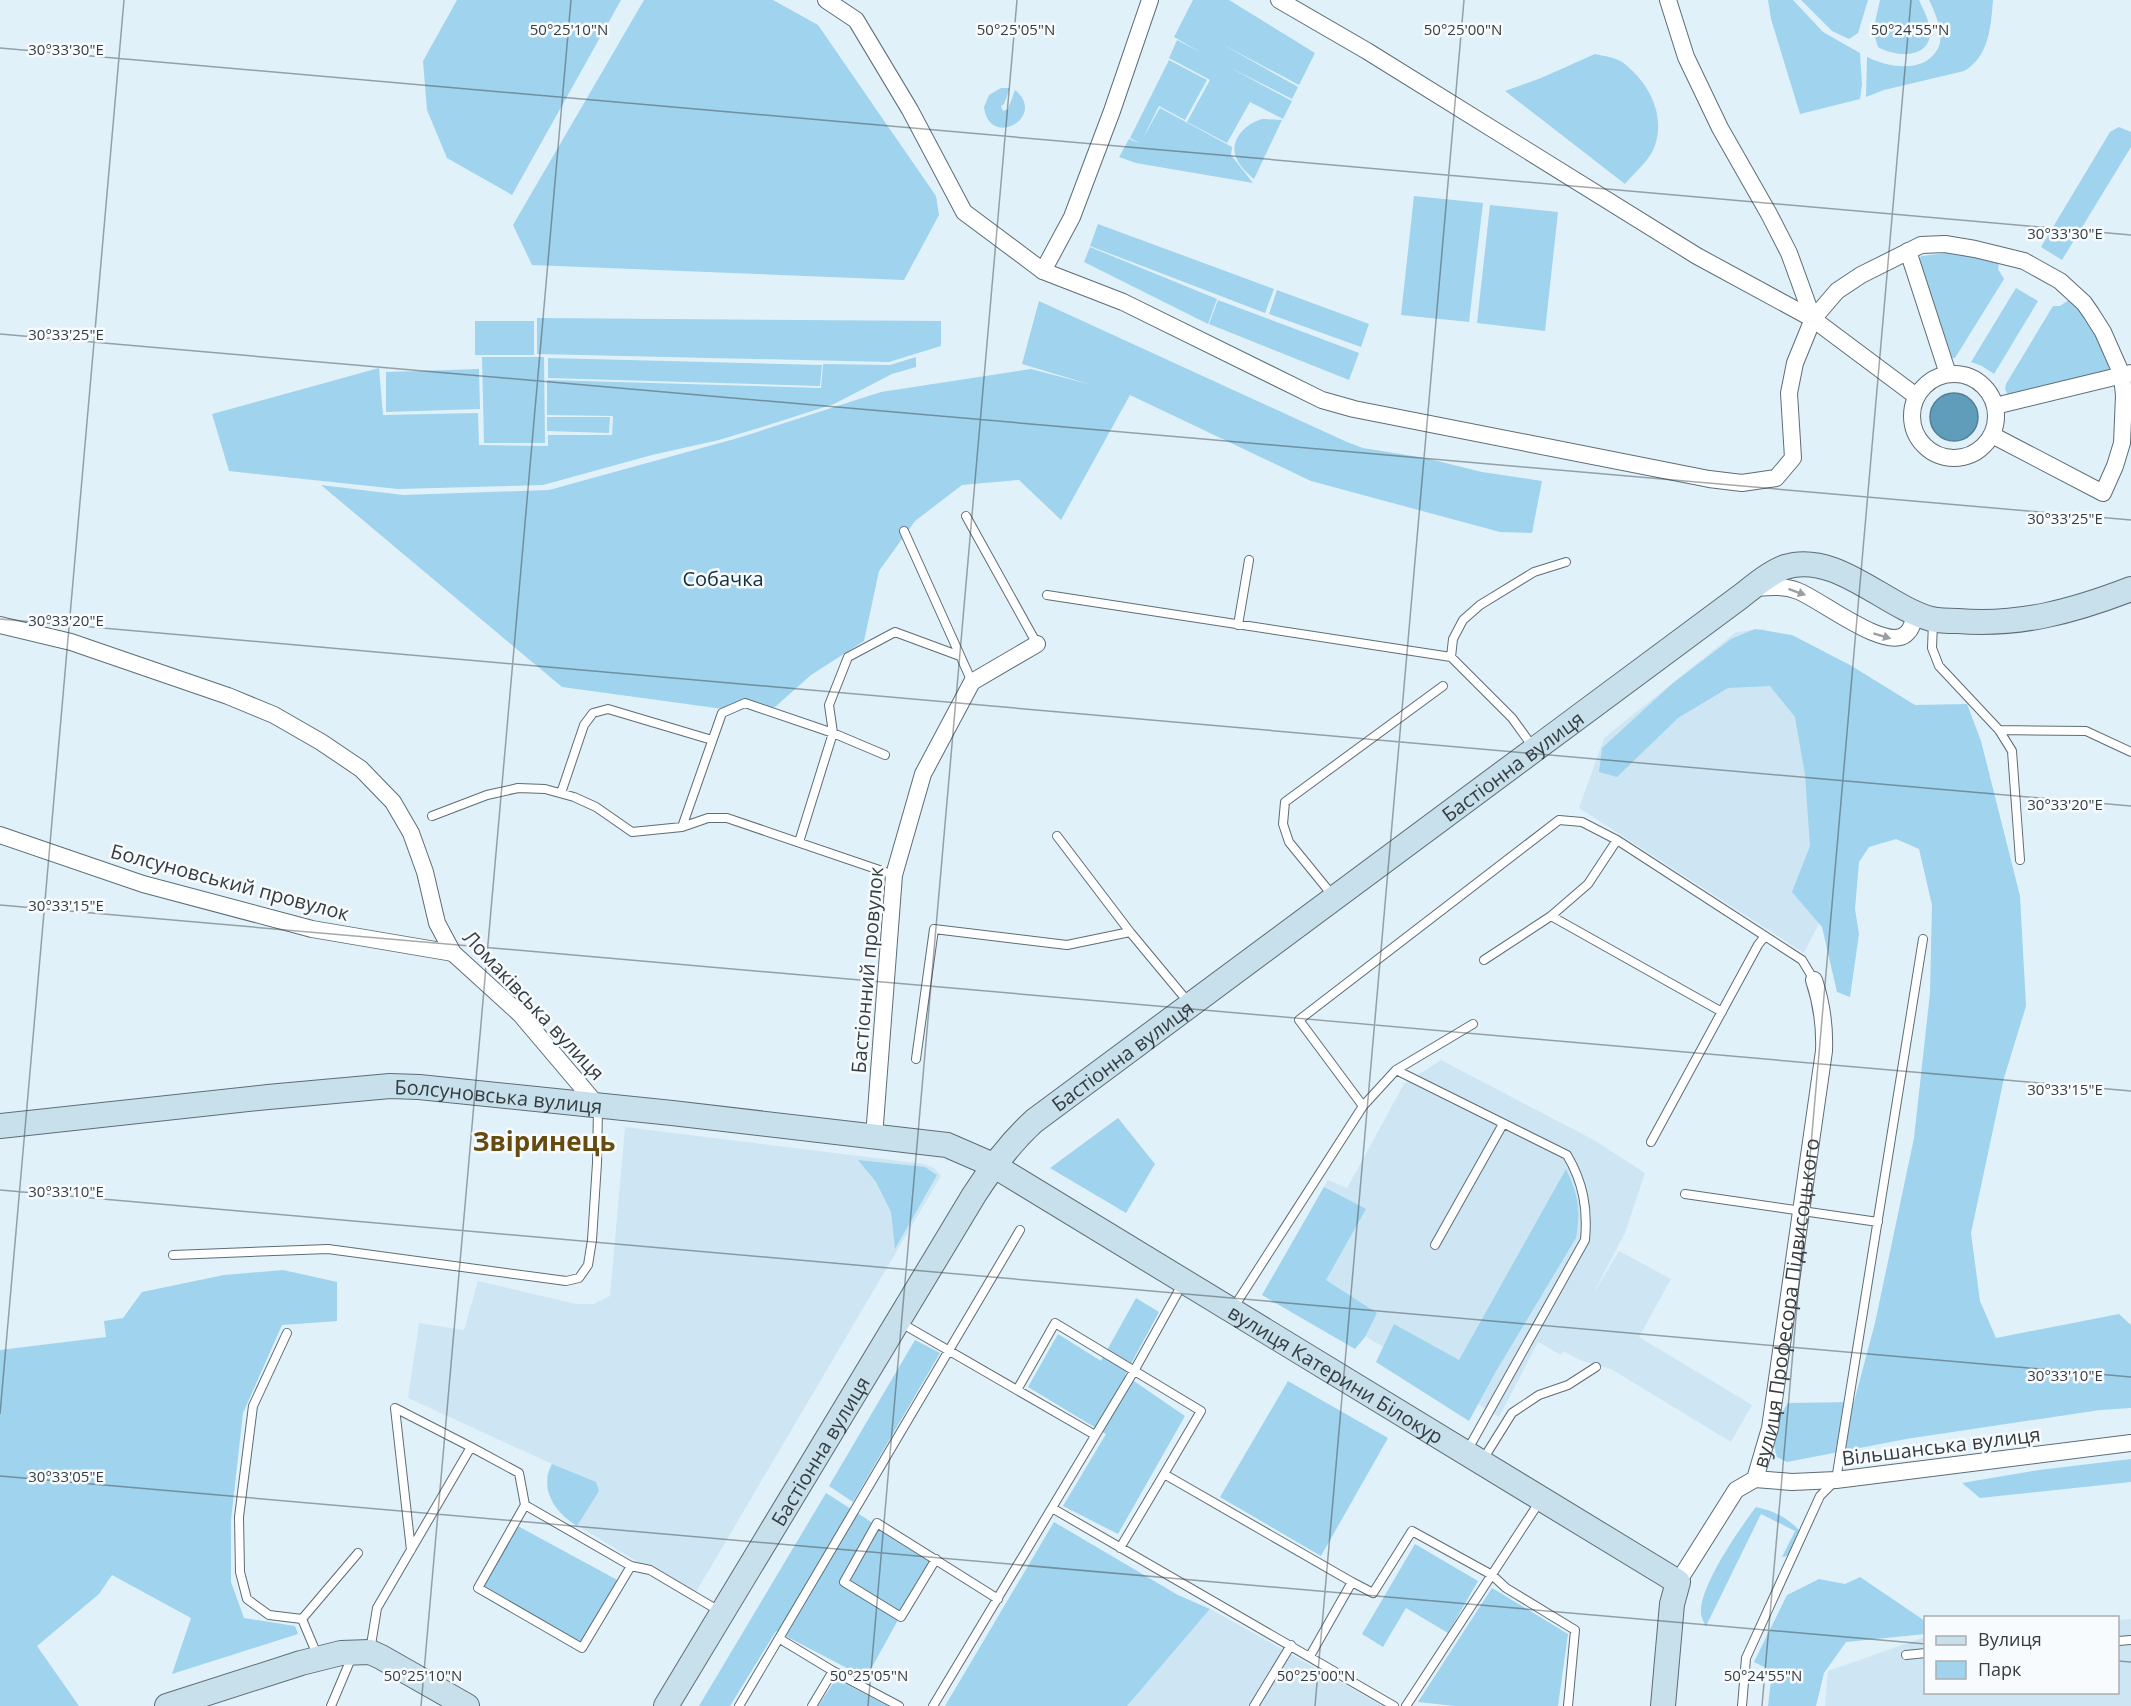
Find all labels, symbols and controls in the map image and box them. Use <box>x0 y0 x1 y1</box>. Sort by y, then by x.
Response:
text: 50°25'10"N <box>530 19 608 39</box>
text: 50°25'05"N <box>977 19 1055 39</box>
text: 50°25'00"N <box>1424 19 1502 39</box>
text: 50°24'55"N <box>1871 19 1949 39</box>
text: 30°33'30"E <box>28 39 104 59</box>
text: 30°33'30"E <box>2027 223 2103 243</box>
text: 30°33'25"E <box>28 324 104 344</box>
text: 30°33'25"E <box>2027 508 2103 528</box>
park label: Собачка <box>682 565 764 592</box>
one-way arrow <box>1788 587 1806 597</box>
text: 30°33'20"E <box>28 610 104 630</box>
one-way arrow <box>1873 632 1891 641</box>
street label: Бастіонна вулиця <box>1436 704 1589 828</box>
text: 30°33'20"E <box>2027 794 2103 814</box>
street label: Болсуновський провулок <box>108 837 353 927</box>
street label: Бастіонний провулок <box>845 865 890 1074</box>
text: 30°33'15"E <box>28 895 104 915</box>
street label: Ломаківська вулиця <box>457 924 611 1086</box>
street label: Бастіонна вулиця <box>1046 994 1199 1117</box>
street label: Болсуновська вулиця <box>394 1073 604 1119</box>
text: 30°33'15"E <box>2027 1079 2103 1099</box>
district label: Звіринець <box>473 1123 615 1159</box>
street label: вулиця Професора Підвисоцького <box>1746 1136 1825 1471</box>
text: 30°33'10"E <box>28 1181 104 1201</box>
street label: вулиця Катерини Білокур <box>1223 1298 1449 1450</box>
text: 30°33'10"E <box>2027 1365 2103 1385</box>
street label: Бастіонна вулиця <box>764 1371 875 1531</box>
street label: Вільшанська вулиця <box>1840 1420 2042 1472</box>
text: 30°33'05"E <box>28 1466 104 1486</box>
legend <box>1924 1616 2119 1694</box>
text: Вулиця <box>1978 1627 2042 1651</box>
text: Парк <box>1978 1657 2022 1681</box>
text: 50°25'10"N <box>384 1665 462 1685</box>
text: 50°25'05"N <box>830 1665 908 1685</box>
text: 50°25'00"N <box>1277 1665 1355 1685</box>
text: 50°24'55"N <box>1724 1665 1802 1685</box>

